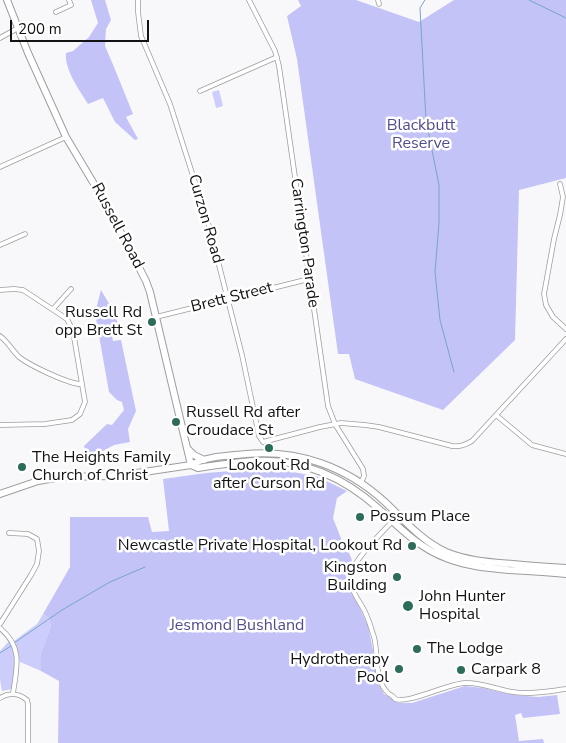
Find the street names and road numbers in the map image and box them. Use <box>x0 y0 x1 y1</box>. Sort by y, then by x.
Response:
street label: Curzon Road <box>183 172 227 266</box>
street label: Carrington Parade <box>285 177 323 309</box>
street label: Russell Road <box>86 180 148 272</box>
street label: Brett Street <box>189 279 275 317</box>

